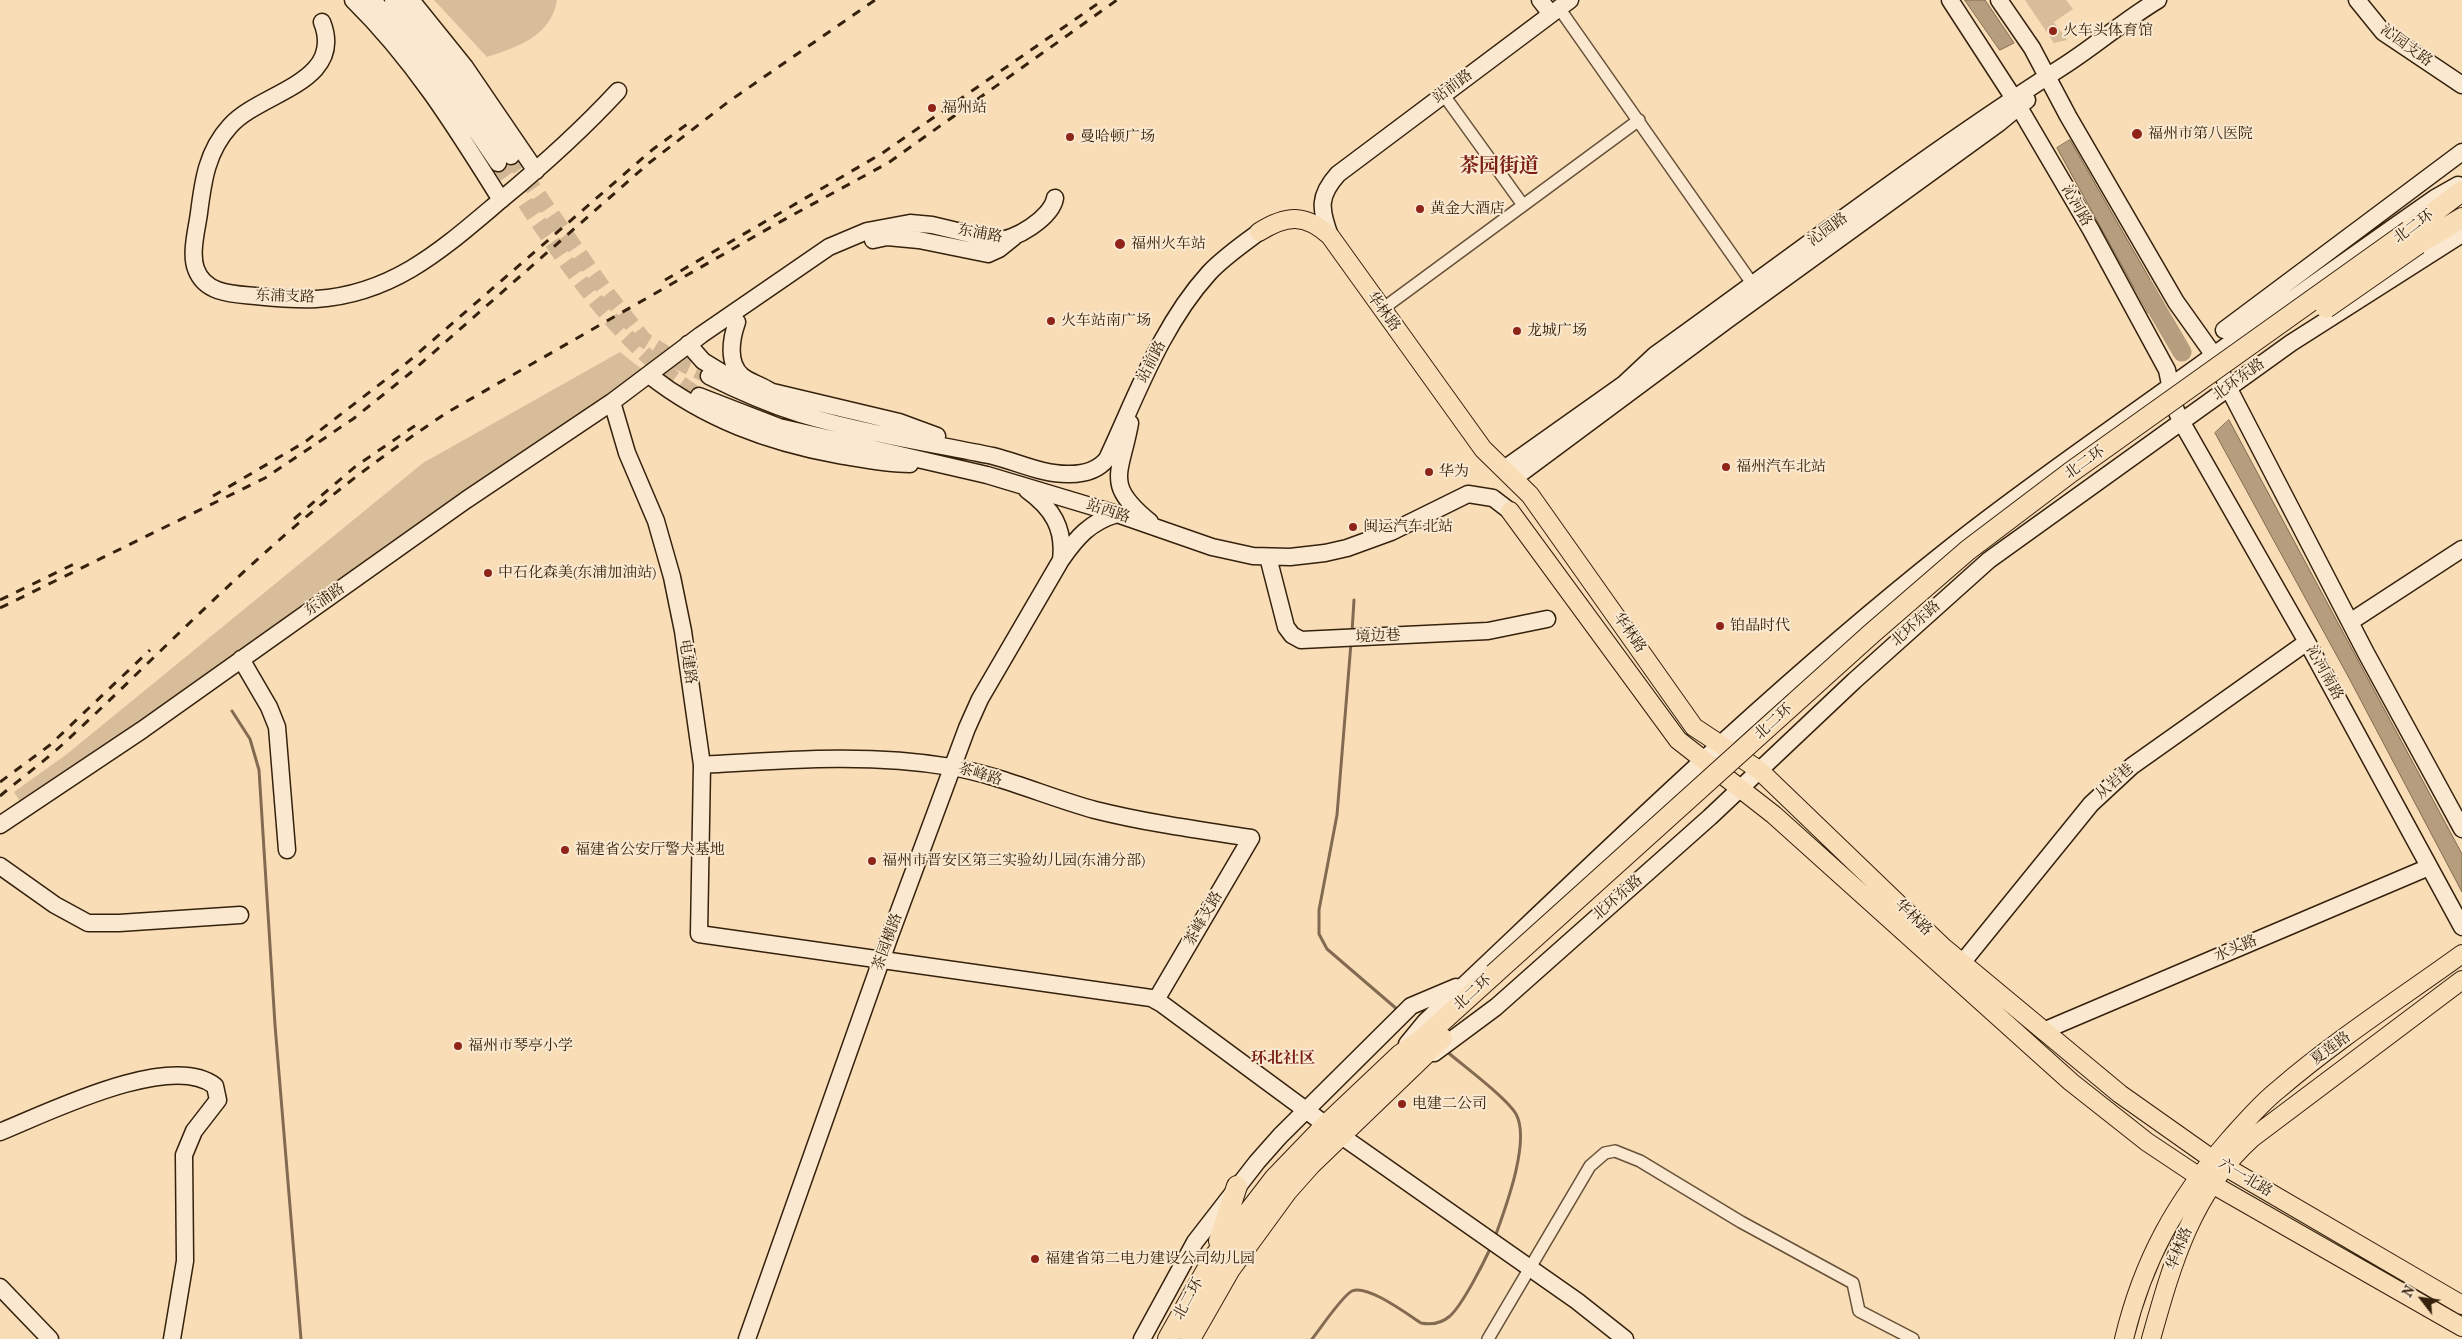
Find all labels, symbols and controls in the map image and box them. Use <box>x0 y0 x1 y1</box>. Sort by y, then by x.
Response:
street label: 沁园支路 <box>2376 21 2436 71</box>
place label: 火车头体育馆 <box>2063 22 2153 40</box>
marker: 火车头体育馆 <box>2047 25 2059 37</box>
street label: 站前路 <box>1430 66 1476 108</box>
place label: 福州站 <box>942 99 987 117</box>
marker: 福州站 <box>926 102 938 114</box>
place label: 福州市第八医院 <box>2148 125 2253 143</box>
marker: 福州市第八医院 <box>2130 127 2144 141</box>
place label: 曼哈顿广场 <box>1080 128 1155 146</box>
marker: 曼哈顿广场 <box>1064 131 1076 143</box>
district label: 茶园街道 <box>1459 155 1539 179</box>
street label: 沁河路 <box>2057 182 2095 230</box>
place label: 黄金大酒店 <box>1430 200 1505 218</box>
marker: 黄金大酒店 <box>1414 203 1426 215</box>
street label: 北二环 <box>2391 206 2437 248</box>
street label: 沁园路 <box>1805 209 1851 251</box>
street label: 东浦路 <box>956 221 1004 247</box>
place label: 福州火车站 <box>1131 235 1206 253</box>
marker: 福州火车站 <box>1113 237 1127 251</box>
street label: 东浦支路 <box>255 287 315 307</box>
street label: 华林路 <box>1362 289 1404 335</box>
place label: 火车站南广场 <box>1061 312 1151 330</box>
marker: 火车站南广场 <box>1045 315 1057 327</box>
place label: 龙城广场 <box>1527 322 1587 340</box>
marker: 龙城广场 <box>1511 325 1523 337</box>
street label: 站前路 <box>1134 338 1170 386</box>
street label: 北环东路 <box>2209 355 2269 405</box>
street label: 北二环 <box>2061 443 2109 483</box>
place label: 福州汽车北站 <box>1736 458 1826 476</box>
marker: 福州汽车北站 <box>1720 461 1732 473</box>
place label: 华为 <box>1439 463 1469 481</box>
marker: 华为 <box>1423 466 1435 478</box>
street label: 站西路 <box>1084 496 1132 528</box>
place label: 闽运汽车北站 <box>1363 518 1453 536</box>
marker: 闽运汽车北站 <box>1347 521 1359 533</box>
place label: 中石化森美(东浦加油站) <box>498 564 656 582</box>
marker: 中石化森美(东浦加油站) <box>482 567 494 579</box>
street label: 东浦路 <box>301 580 349 620</box>
street label: 北环东路 <box>1888 597 1944 651</box>
street label: 华林路 <box>1609 609 1649 657</box>
place label: 铂晶时代 <box>1730 617 1790 635</box>
marker: 铂晶时代 <box>1714 620 1726 632</box>
street label: 境边巷 <box>1355 627 1401 647</box>
street label: 电建路 <box>675 638 699 686</box>
street label: 沁河南路 <box>2302 642 2346 704</box>
street label: 北二环 <box>1751 700 1797 744</box>
street label: 茶峰路 <box>956 760 1004 790</box>
street label: 从岩巷 <box>2092 760 2138 804</box>
place label: 福建省公安厅警犬基地 <box>575 841 725 859</box>
marker: 福建省公安厅警犬基地 <box>559 844 571 856</box>
place label: 福州市晋安区第三实验幼儿园(东浦分部) <box>882 852 1145 870</box>
marker: 福州市晋安区第三实验幼儿园(东浦分部) <box>866 855 878 867</box>
street label: 北环东路 <box>1589 872 1647 924</box>
street label: 茶峰支路 <box>1181 889 1227 949</box>
street label: 华林路 <box>1891 896 1935 940</box>
street label: 茶园横路 <box>869 911 907 973</box>
street label: 水头路 <box>2212 932 2260 966</box>
street label: 北二环 <box>1450 971 1496 1015</box>
street label: 夏莲路 <box>2308 1028 2354 1070</box>
place label: 福州市琴亭小学 <box>468 1037 573 1055</box>
marker: 福州市琴亭小学 <box>452 1040 464 1052</box>
district label: 环北社区 <box>1251 1049 1315 1069</box>
place label: 电建二公司 <box>1412 1095 1487 1113</box>
marker: 电建二公司 <box>1396 1098 1408 1110</box>
street label: 六一北路 <box>2215 1155 2275 1201</box>
street label: 华林路 <box>2163 1225 2197 1273</box>
place label: 福建省第二电力建设公司幼儿园 <box>1045 1250 1255 1268</box>
marker: 福建省第二电力建设公司幼儿园 <box>1029 1253 1041 1265</box>
north arrow <box>2397 1274 2447 1324</box>
street label: 北二环 <box>1170 1275 1208 1323</box>
text: N <box>2399 1282 2419 1300</box>

